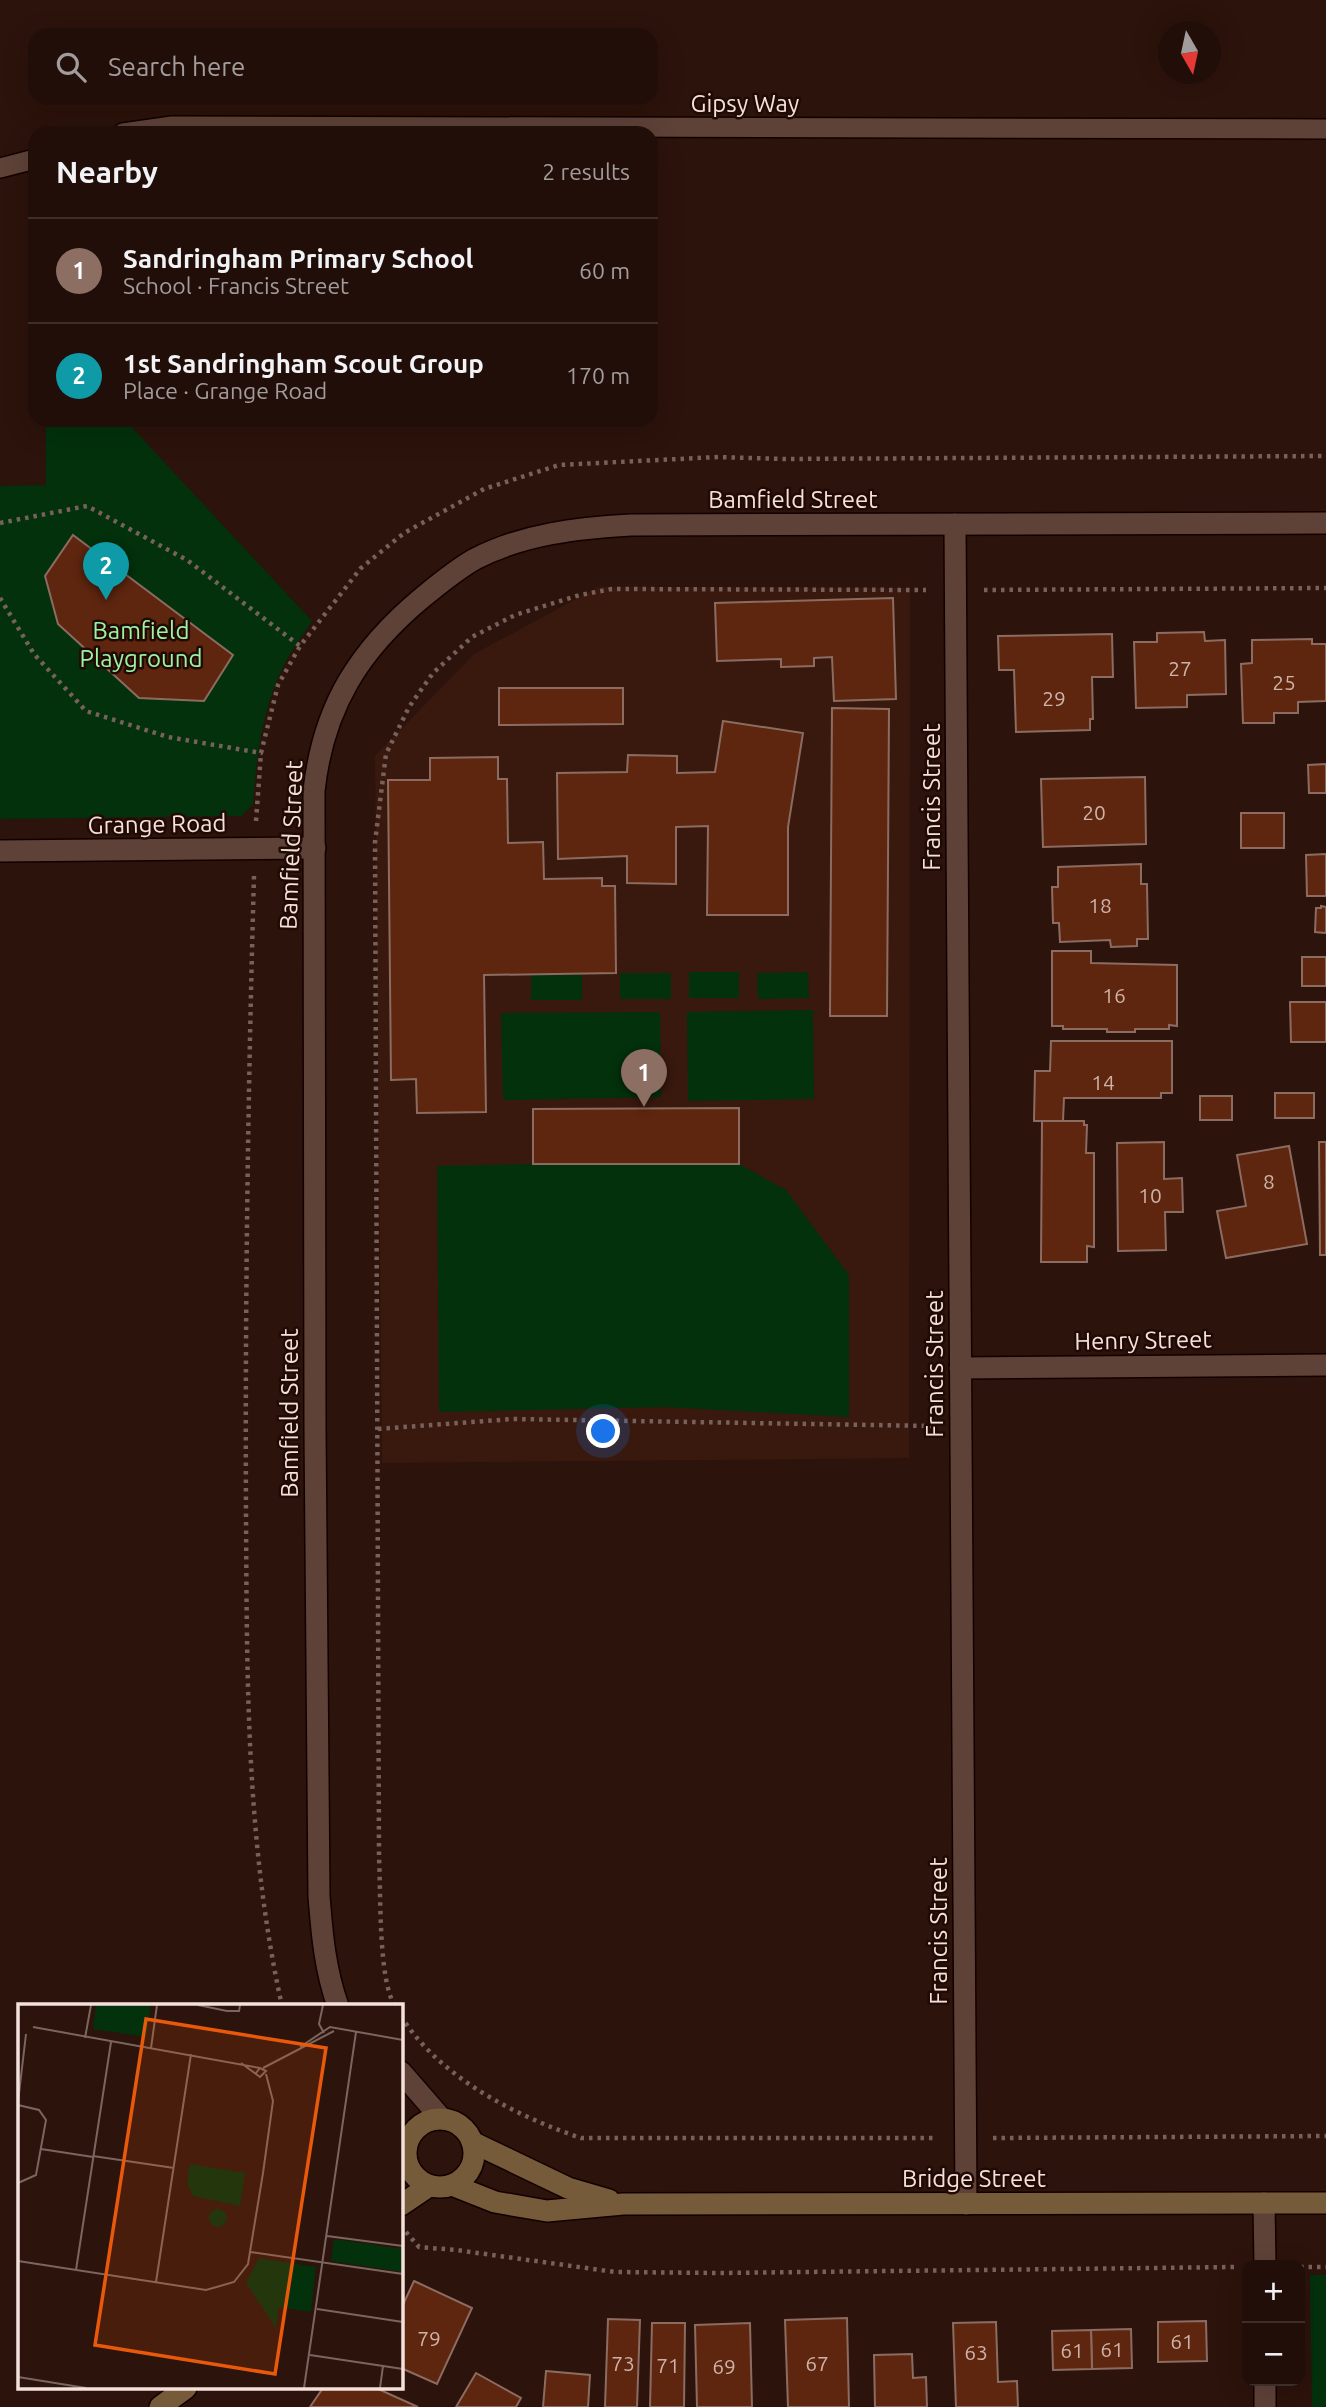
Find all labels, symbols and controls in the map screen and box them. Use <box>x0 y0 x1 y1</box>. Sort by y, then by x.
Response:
north arrow <box>1158 21 1221 84</box>
search box <box>28 28 658 105</box>
icon: search <box>52 48 90 86</box>
text: Search here <box>108 52 245 81</box>
street label: Gipsy Way <box>691 90 800 117</box>
text: Nearby <box>56 155 158 189</box>
text: 2 results <box>542 159 630 184</box>
text: Sandringham Primary School <box>123 244 473 273</box>
text: 1 <box>73 258 85 283</box>
text: 60 m <box>579 258 630 283</box>
text: School · Francis Street <box>123 273 349 298</box>
text: 1st Sandringham Scout Group <box>123 349 484 378</box>
text: 2 <box>73 363 85 388</box>
text: 170 m <box>566 363 630 388</box>
text: Place · Grange Road <box>123 378 327 403</box>
street label: Bamfield Street <box>708 486 878 513</box>
pin: 2 <box>83 542 129 600</box>
park label: Bamfield Playground <box>80 617 202 672</box>
house number: 27 <box>1168 656 1192 680</box>
house number: 25 <box>1272 670 1296 694</box>
house number: 29 <box>1042 686 1066 710</box>
street label: Francis Street <box>918 723 945 871</box>
street label: Bamfield Street <box>275 759 307 930</box>
house number: 20 <box>1082 800 1106 824</box>
street label: Grange Road <box>87 809 227 839</box>
house number: 18 <box>1088 893 1112 917</box>
house number: 16 <box>1102 983 1126 1007</box>
pin: 1 <box>621 1049 667 1107</box>
house number: 14 <box>1091 1070 1115 1094</box>
house number: 8 <box>1263 1169 1275 1193</box>
house number: 10 <box>1138 1183 1162 1207</box>
street label: Francis Street <box>921 1290 948 1438</box>
street label: Henry Street <box>1074 1325 1212 1355</box>
street label: Bamfield Street <box>276 1328 303 1498</box>
your location <box>586 1414 620 1448</box>
street label: Francis Street <box>925 1857 952 2005</box>
inset map <box>18 2004 402 2390</box>
street label: Bridge Street <box>902 2165 1046 2192</box>
map controls <box>1242 2260 1305 2386</box>
button: + <box>1242 2260 1305 2323</box>
button: − <box>1242 2323 1305 2386</box>
house number: 79 <box>417 2326 441 2350</box>
house number: 61 <box>1170 2329 1194 2353</box>
house number: 61 <box>1100 2337 1124 2361</box>
house number: 61 <box>1060 2338 1084 2362</box>
house number: 63 <box>964 2340 988 2364</box>
house number: 73 <box>611 2351 635 2375</box>
house number: 67 <box>805 2351 829 2375</box>
house number: 71 <box>656 2353 680 2377</box>
house number: 69 <box>712 2354 736 2378</box>

